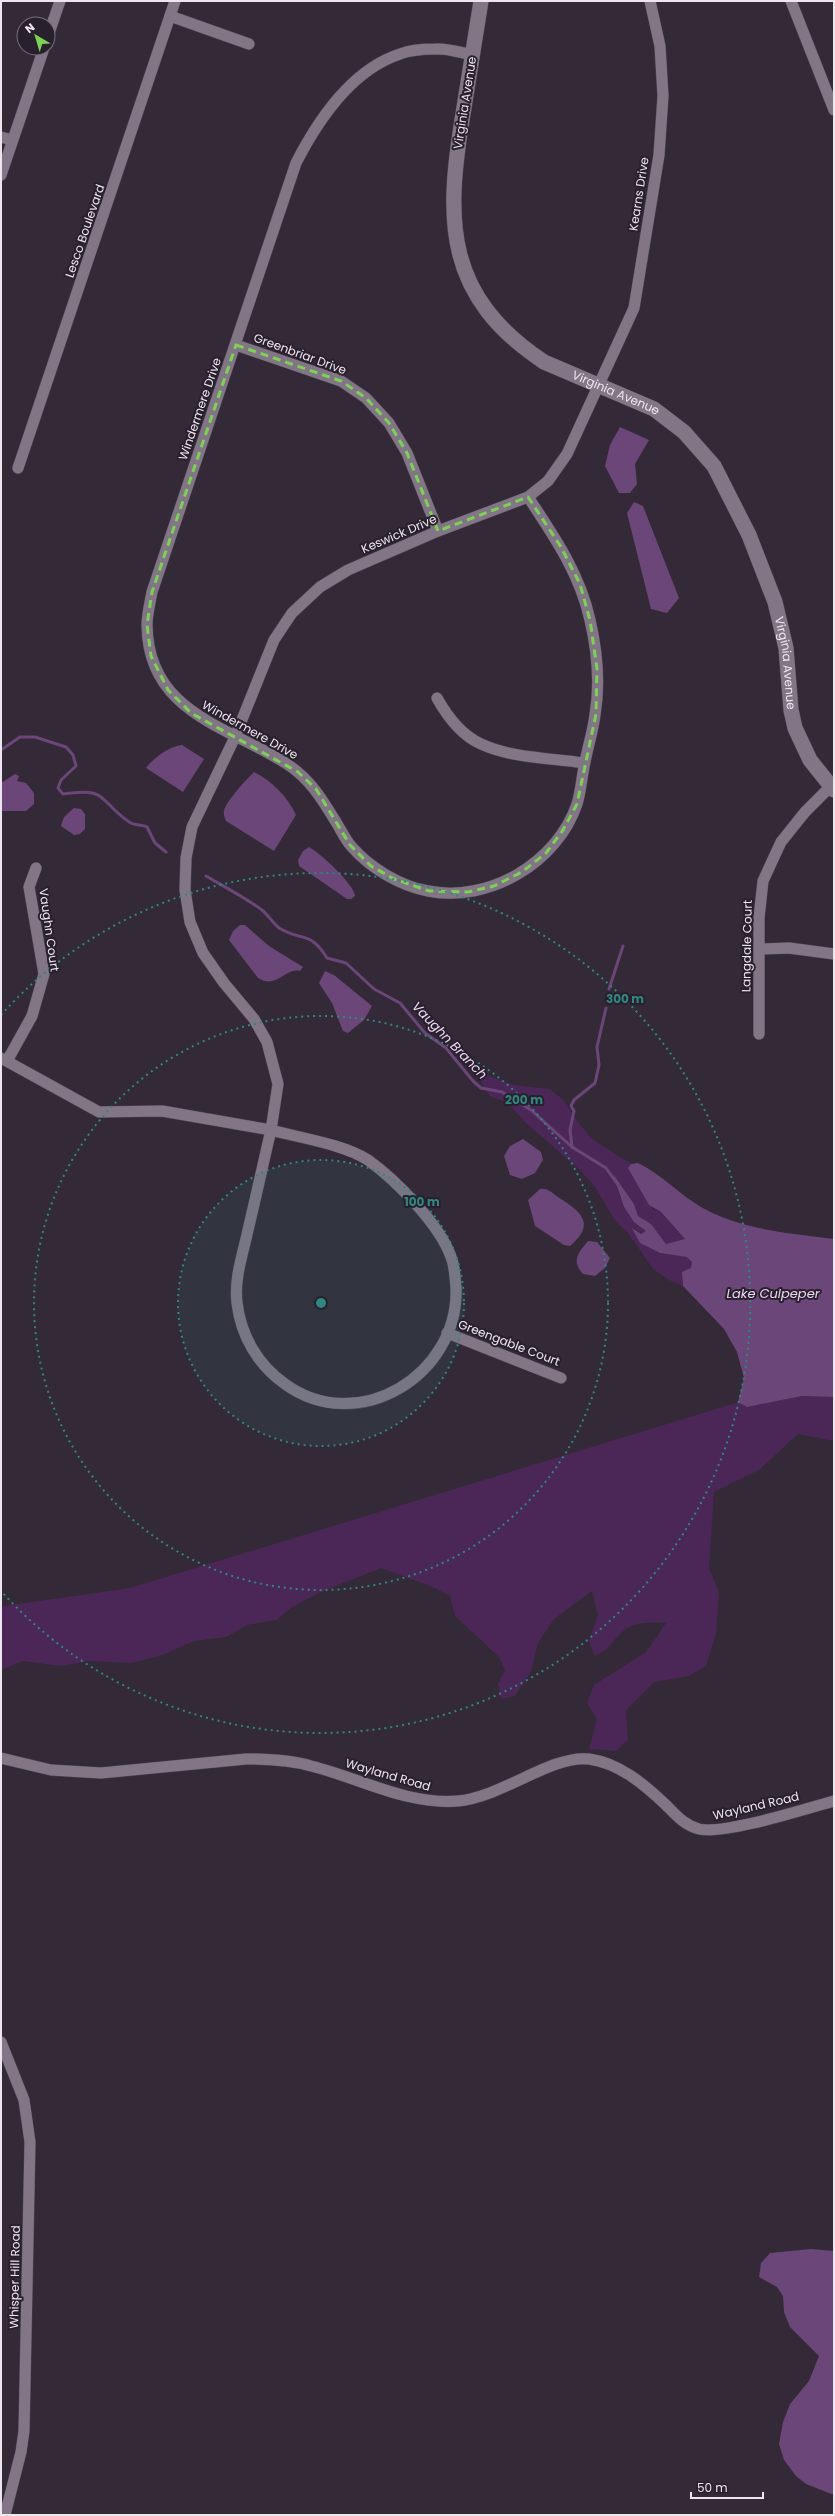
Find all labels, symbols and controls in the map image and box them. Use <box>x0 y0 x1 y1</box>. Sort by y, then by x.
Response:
north arrow <box>16 16 56 56</box>
text: N <box>22 19 38 37</box>
street label: Virginia Avenue <box>449 55 480 150</box>
street label: Kearns Drive <box>624 156 653 232</box>
street label: Lesco Boulevard <box>61 182 108 280</box>
street label: Greenbriar Drive <box>251 329 349 378</box>
street label: Windermere Drive <box>174 355 225 462</box>
street label: Virginia Avenue <box>570 366 664 419</box>
street label: Keswick Drive <box>358 510 439 557</box>
street label: Virginia Avenue <box>771 615 800 710</box>
street label: Windermere Drive <box>199 696 301 763</box>
street label: Vaughn Court <box>35 887 64 973</box>
street label: Langdale Court <box>737 900 756 992</box>
text: 300 m <box>606 990 644 1007</box>
water label: Vaughn Branch <box>408 997 492 1083</box>
text: 200 m <box>505 1091 543 1108</box>
text: 100 m <box>404 1193 440 1210</box>
water label: Lake Culpeper <box>726 1284 821 1303</box>
centre of rings <box>314 1296 328 1310</box>
street label: Greengable Court <box>456 1315 563 1370</box>
street label: Wayland Road <box>344 1754 433 1795</box>
street label: Wayland Road <box>711 1787 801 1824</box>
street label: Whisper Hill Road <box>5 2225 24 2329</box>
scale bar <box>691 2474 763 2500</box>
text: 50 m <box>697 2479 728 2496</box>

